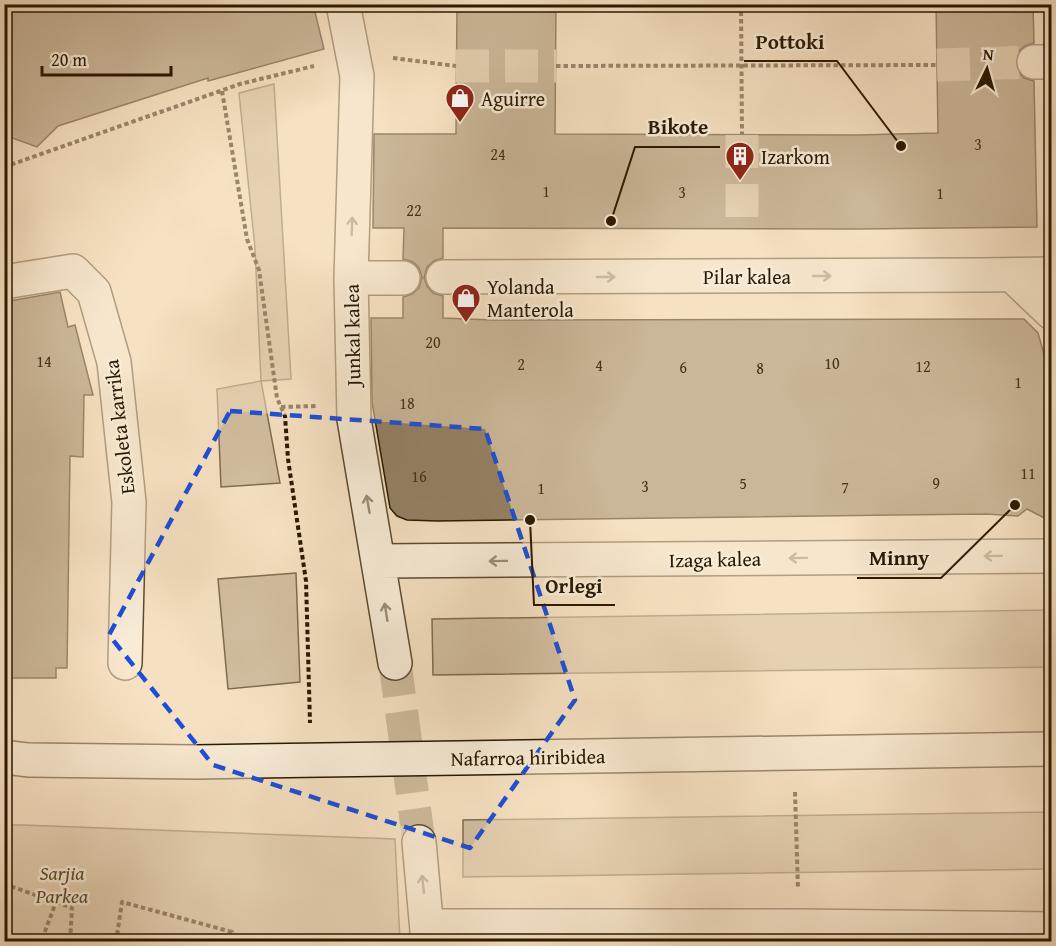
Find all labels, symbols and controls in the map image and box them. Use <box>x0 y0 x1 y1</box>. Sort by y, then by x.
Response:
callout: Pottoki <box>744 22 837 61</box>
text: Pottoki <box>756 26 825 57</box>
scale bar <box>42 39 171 77</box>
north arrow <box>957 39 1017 99</box>
text: N <box>982 42 995 67</box>
text: 20 m <box>51 46 87 73</box>
shop icon: Aguirre <box>444 82 476 124</box>
place label: Aguirre <box>481 84 545 113</box>
callout: Bikote <box>635 108 720 147</box>
text: Bikote <box>648 111 708 142</box>
house number: 3 <box>974 132 982 156</box>
building icon: Izarkom <box>724 140 756 182</box>
house number: 24 <box>490 142 506 166</box>
place label: Izarkom <box>761 142 831 171</box>
house number: 1 <box>542 179 550 203</box>
house number: 3 <box>678 180 686 204</box>
house number: 1 <box>936 181 944 205</box>
house number: 22 <box>406 198 422 222</box>
one-way arrow <box>347 217 358 237</box>
street label: Pilar kalea <box>703 262 792 291</box>
one-way arrow <box>812 270 832 282</box>
one-way arrow <box>596 271 616 283</box>
place label: Yolanda Manterola <box>487 272 574 324</box>
shop icon: Yolanda Manterola <box>450 282 482 324</box>
street label: Junkal kalea <box>337 283 367 389</box>
house number: 20 <box>425 330 441 354</box>
house number: 14 <box>36 349 52 373</box>
house number: 10 <box>824 351 840 375</box>
house number: 2 <box>517 352 525 376</box>
house number: 4 <box>595 353 603 377</box>
house number: 12 <box>915 354 931 378</box>
house number: 6 <box>679 355 687 379</box>
house number: 8 <box>756 356 764 380</box>
street label: Eskoleta karrika <box>96 358 142 496</box>
house number: 1 <box>1014 370 1022 394</box>
house number: 18 <box>399 391 415 415</box>
house number: 11 <box>1020 461 1036 485</box>
house number: 16 <box>411 464 427 488</box>
house number: 5 <box>739 471 747 495</box>
house number: 9 <box>932 471 940 495</box>
house number: 3 <box>641 474 649 498</box>
house number: 7 <box>841 475 849 499</box>
house number: 1 <box>537 476 545 500</box>
one-way arrow <box>362 494 373 514</box>
callout: Minny <box>857 539 941 578</box>
text: Minny <box>869 542 929 573</box>
street label: Izaga kalea <box>669 544 762 574</box>
one-way arrow <box>984 550 1004 562</box>
one-way arrow <box>789 552 809 564</box>
one-way arrow <box>489 555 509 567</box>
callout: Orlegi <box>534 566 615 605</box>
text: Orlegi <box>545 570 603 601</box>
one-way arrow <box>380 603 391 623</box>
street label: Nafarroa hiribidea <box>450 741 606 773</box>
park label: Sarjia Parkea <box>35 858 89 910</box>
one-way arrow <box>417 875 428 895</box>

